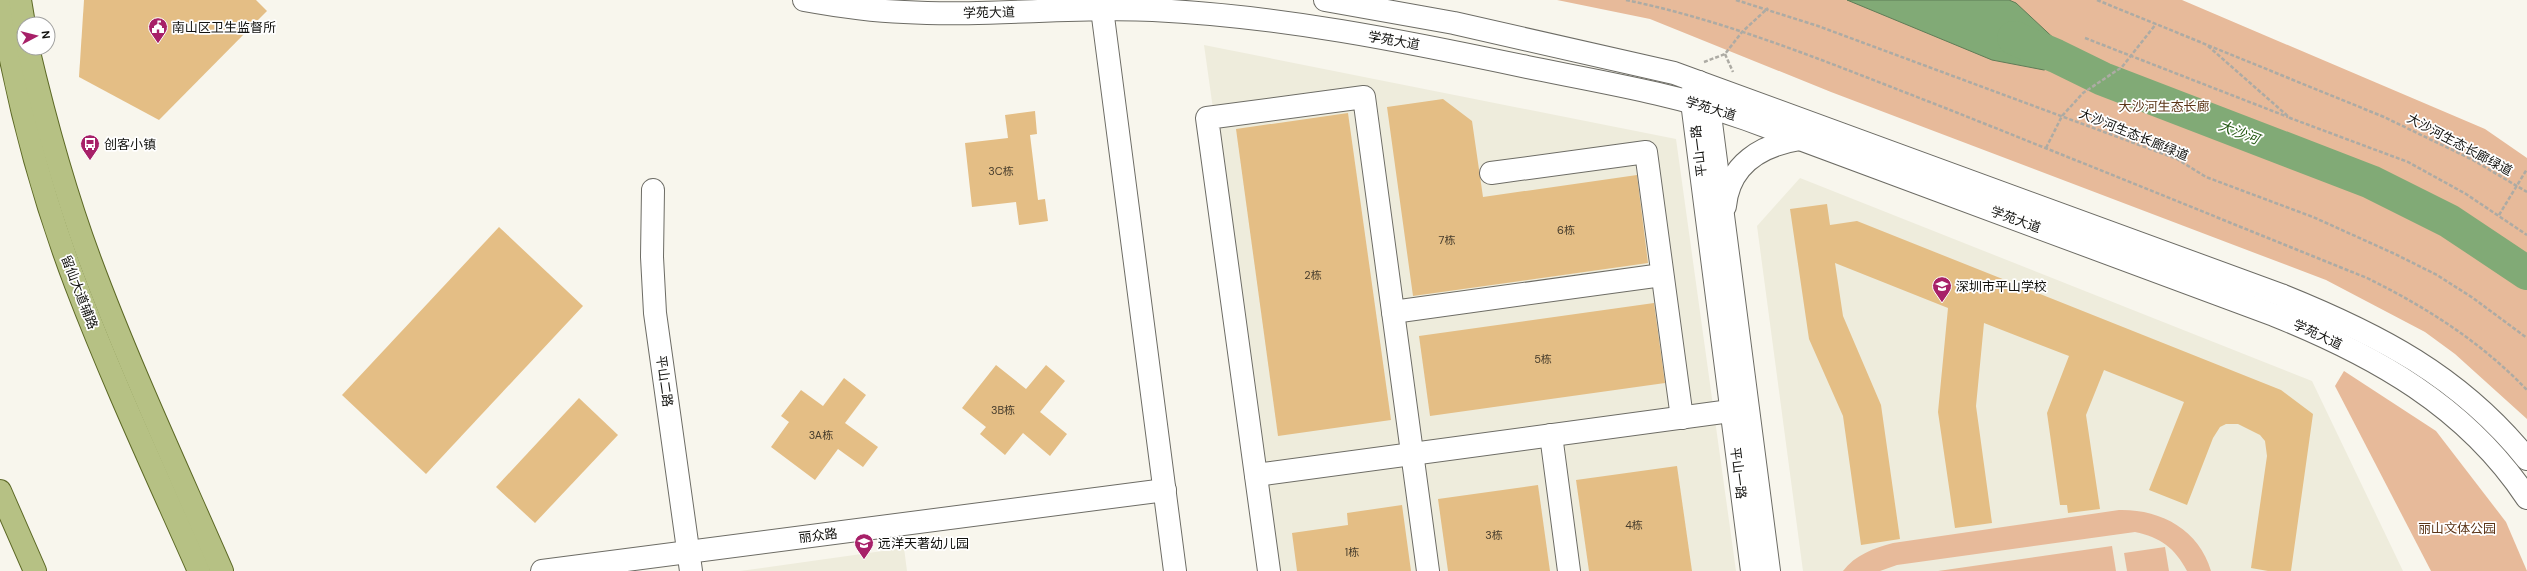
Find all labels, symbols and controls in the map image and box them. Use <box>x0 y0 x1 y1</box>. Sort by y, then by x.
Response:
street label: 学苑大道 <box>963 4 1015 21</box>
north arrow <box>16 16 56 56</box>
public building icon: 南山区卫生监督所 <box>147 16 169 44</box>
place label: 南山区卫生监督所 <box>172 19 276 36</box>
street label: 学苑大道 <box>1367 28 1421 53</box>
text: N <box>38 30 53 40</box>
street label: 学苑大道 <box>1683 93 1738 124</box>
park label: 大沙河生态长廊 <box>2118 98 2210 115</box>
street label: 大沙河生态长廊绿道 <box>2076 105 2191 164</box>
street label: 大沙河生态长廊绿道 <box>2404 109 2515 179</box>
water label: 大沙河 <box>2216 116 2265 149</box>
street label: 平山一路 <box>1687 124 1710 178</box>
bus stop icon: 创客小镇 <box>79 133 101 161</box>
place label: 创客小镇 <box>104 136 156 153</box>
house number: 3C栋 <box>988 164 1014 178</box>
street label: 学苑大道 <box>1988 203 2043 236</box>
house number: 6栋 <box>1557 223 1575 237</box>
house number: 7栋 <box>1439 233 1455 247</box>
street label: 留仙大道辅路 <box>58 253 101 332</box>
house number: 2栋 <box>1304 268 1322 282</box>
school or university icon: 深圳市平山学校 <box>1931 275 1953 303</box>
place label: 深圳市平山学校 <box>1956 278 2047 295</box>
street label: 学苑大道 <box>2291 316 2345 353</box>
house number: 5栋 <box>1534 352 1552 366</box>
street label: 平山二路 <box>652 354 677 408</box>
house number: 3B栋 <box>991 403 1015 417</box>
house number: 3A栋 <box>809 428 833 442</box>
street label: 平山一路 <box>1727 446 1750 500</box>
house number: 4栋 <box>1625 518 1643 532</box>
park label: 丽山文体公园 <box>2418 520 2496 537</box>
street label: 丽众路 <box>798 525 838 546</box>
house number: 3栋 <box>1485 528 1503 542</box>
school or university icon: 远洋天著幼儿园 <box>853 532 875 560</box>
place label: 远洋天著幼儿园 <box>878 535 969 552</box>
house number: 1栋 <box>1345 545 1359 559</box>

